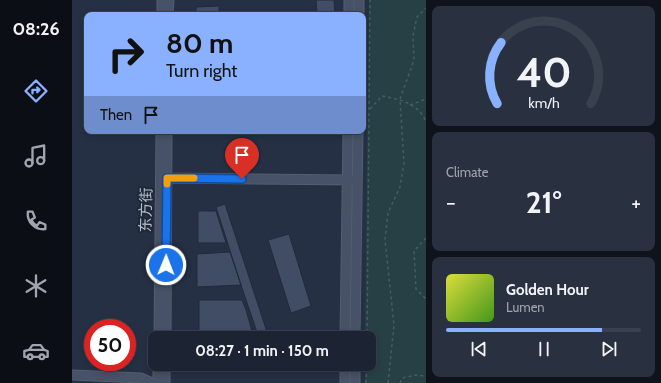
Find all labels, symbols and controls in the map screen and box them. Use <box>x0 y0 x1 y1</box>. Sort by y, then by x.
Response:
text: 08:26 <box>12 18 60 40</box>
text: 80 m <box>166 26 233 60</box>
icon: right <box>100 28 152 80</box>
text: 40 <box>516 47 571 97</box>
text: Turn right <box>166 60 237 82</box>
icon: directions <box>22 77 50 105</box>
text: km/h <box>528 93 559 111</box>
icon: arrive <box>140 104 162 126</box>
text: Then <box>100 106 132 124</box>
pin <box>225 138 259 179</box>
icon: music <box>22 142 50 170</box>
icon: arrive <box>231 144 253 166</box>
text: Climate <box>446 164 488 180</box>
text: 21° <box>526 184 561 221</box>
street label: 东方街 <box>137 187 155 233</box>
text: − <box>446 189 456 216</box>
text: + <box>631 189 641 216</box>
icon: phone <box>22 207 50 235</box>
position arrow <box>145 244 187 286</box>
icon: climate <box>22 272 50 300</box>
text: Golden Hour <box>506 281 589 299</box>
text: Lumen <box>506 299 545 315</box>
speed limit sign: 50 <box>84 319 136 371</box>
icon: car <box>22 337 50 365</box>
icon: previous <box>468 338 490 360</box>
icon: pause <box>533 338 555 360</box>
icon: next <box>598 338 620 360</box>
text: 08:27 · 1 min · 150 m <box>195 342 329 360</box>

